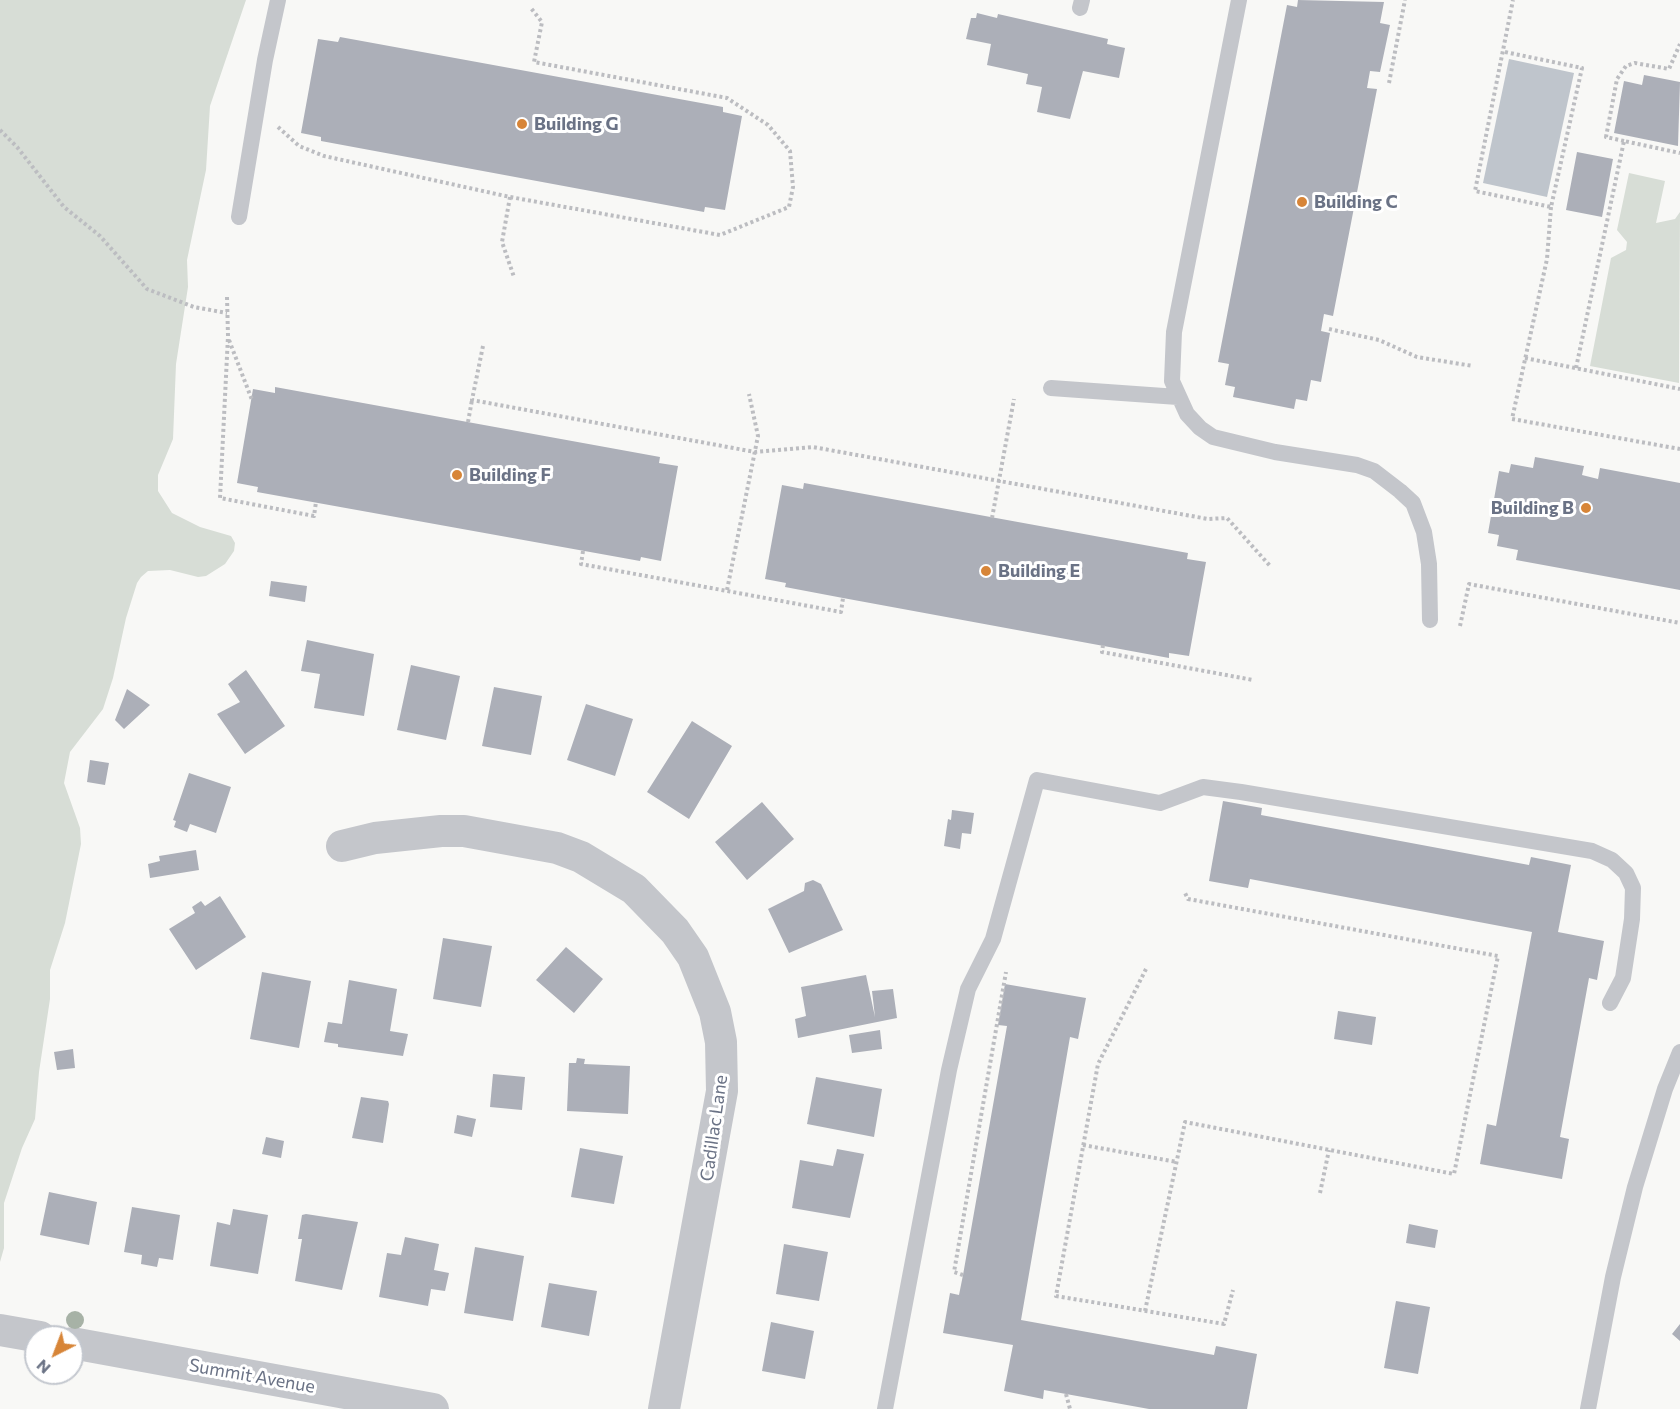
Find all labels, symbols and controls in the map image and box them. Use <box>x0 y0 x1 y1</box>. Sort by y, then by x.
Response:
place label: Building G <box>534 113 619 135</box>
marker: Building G <box>515 117 529 131</box>
place label: Building C <box>1314 191 1398 213</box>
marker: Building C <box>1295 195 1309 209</box>
place label: Building F <box>469 464 551 486</box>
marker: Building F <box>450 468 464 482</box>
place label: Building B <box>1491 497 1574 519</box>
marker: Building B <box>1579 501 1593 515</box>
place label: Building E <box>998 560 1080 582</box>
marker: Building E <box>979 564 993 578</box>
street label: Cadillac Lane <box>696 1073 732 1183</box>
north arrow <box>24 1325 84 1385</box>
street label: Summit Avenue <box>187 1354 317 1398</box>
text: N <box>32 1356 54 1378</box>

